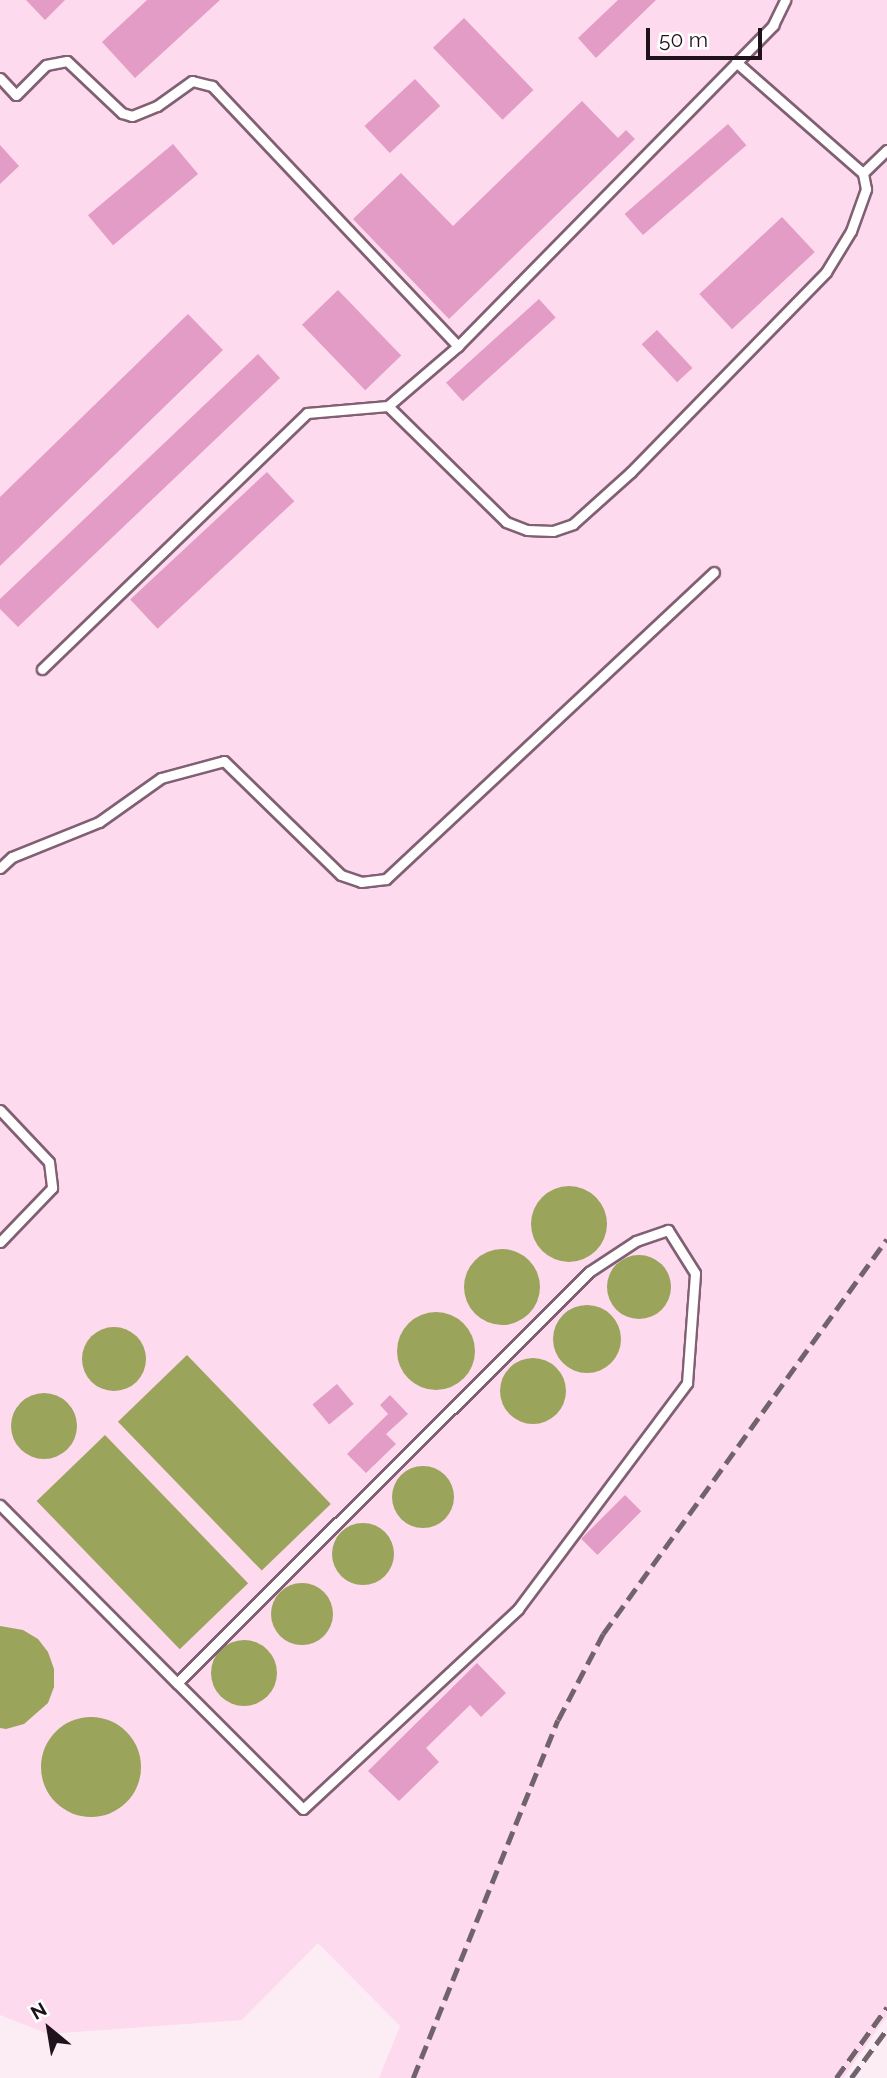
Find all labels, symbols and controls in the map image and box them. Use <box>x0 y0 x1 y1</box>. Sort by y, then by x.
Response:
scale bar <box>649 14 764 58</box>
text: 50 m <box>659 27 708 52</box>
north arrow <box>14 1994 84 2064</box>
text: N <box>27 1998 50 2024</box>

